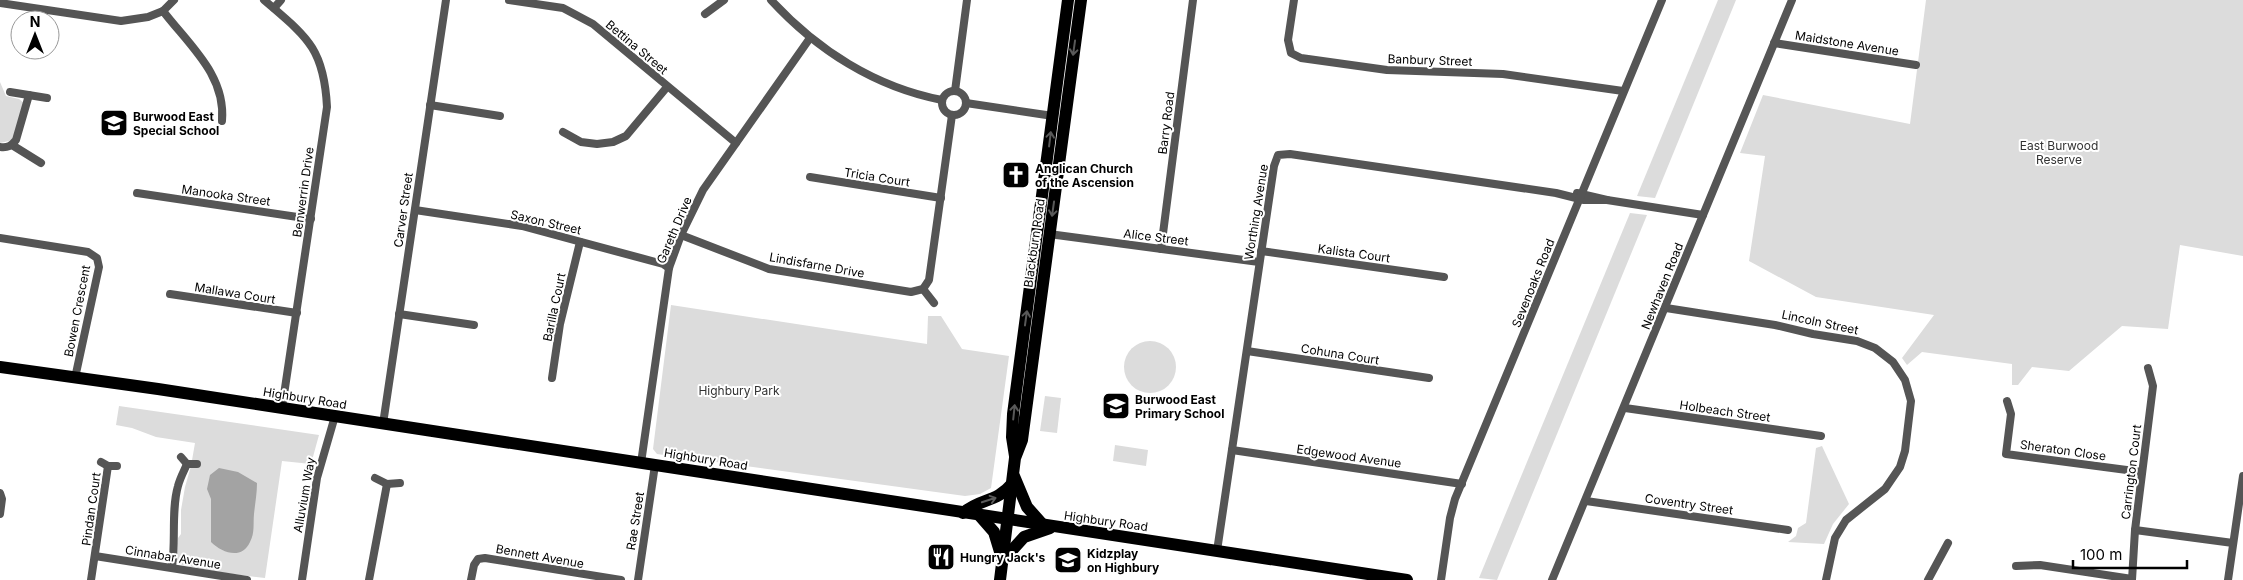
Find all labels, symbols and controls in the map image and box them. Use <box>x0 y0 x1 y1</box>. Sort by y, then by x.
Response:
north arrow <box>10 10 60 60</box>
text: N <box>30 13 40 30</box>
street label: Bettina Street <box>603 17 671 77</box>
street label: Maidstone Avenue <box>1794 27 1900 59</box>
one-way arrow <box>1069 40 1079 56</box>
street label: Banbury Street <box>1387 51 1473 69</box>
street label: Barry Road <box>1155 91 1177 155</box>
school or university icon: Burwood East Special School <box>99 108 129 138</box>
place label: Burwood East Special School <box>133 109 219 138</box>
one-way arrow <box>1045 131 1055 147</box>
park label: East Burwood Reserve <box>2020 138 2098 167</box>
street label: Benwerrin Drive <box>289 146 317 238</box>
church icon: Anglican Church of the Ascension <box>1001 160 1031 190</box>
place label: Anglican Church of the Ascension <box>1035 161 1134 190</box>
street label: Worthing Avenue <box>1241 163 1271 261</box>
street label: Tricia Court <box>843 164 911 190</box>
street label: Carver Street <box>390 172 416 248</box>
street label: Manooka Street <box>181 181 271 209</box>
street label: Gareth Drive <box>653 194 695 266</box>
street label: Blackburn Road <box>1020 198 1048 288</box>
one-way arrow <box>1048 201 1058 217</box>
street label: Saxon Street <box>509 207 583 237</box>
street label: Alice Street <box>1123 226 1189 248</box>
street label: Sevenoaks Road <box>1508 236 1558 330</box>
street label: Newhaven Road <box>1638 240 1686 332</box>
street label: Kalista Court <box>1317 241 1391 265</box>
street label: Lindisfarne Drive <box>768 249 866 281</box>
street label: Bowen Crescent <box>61 264 93 358</box>
street label: Barilla Court <box>539 271 569 343</box>
street label: Mallawa Court <box>193 279 277 307</box>
street label: Lincoln Street <box>1780 307 1860 337</box>
one-way arrow <box>1021 310 1031 326</box>
street label: Cohuna Court <box>1300 340 1380 368</box>
park label: Highbury Park <box>698 383 780 398</box>
street label: Highbury Road <box>262 384 348 412</box>
school or university icon: Burwood East Primary School <box>1101 391 1131 421</box>
place label: Burwood East Primary School <box>1135 392 1224 421</box>
street label: Holbeach Street <box>1679 397 1771 425</box>
one-way arrow <box>1009 404 1019 420</box>
street label: Carrington Court <box>2118 424 2144 520</box>
street label: Sheraton Close <box>2019 437 2107 463</box>
street label: Edgewood Avenue <box>1296 441 1402 471</box>
street label: Highbury Road <box>663 445 749 473</box>
street label: Alluvium Way <box>290 456 318 534</box>
street label: Pindan Court <box>78 471 104 547</box>
street label: Coventry Street <box>1644 490 1734 518</box>
street label: Rae Street <box>623 491 647 551</box>
one-way arrow <box>981 494 997 504</box>
street label: Highbury Road <box>1063 508 1149 534</box>
scale bar <box>2073 538 2187 570</box>
street label: Bennett Avenue <box>495 541 585 571</box>
street label: Cinnabar Avenue <box>124 542 222 572</box>
restaurant icon: Hungry Jack's <box>926 542 956 572</box>
school or university icon: Kidzplay on Highbury <box>1053 545 1083 575</box>
text: 100 m <box>2080 545 2122 564</box>
place label: Kidzplay on Highbury <box>1087 546 1160 575</box>
place label: Hungry Jack's <box>960 550 1046 565</box>

